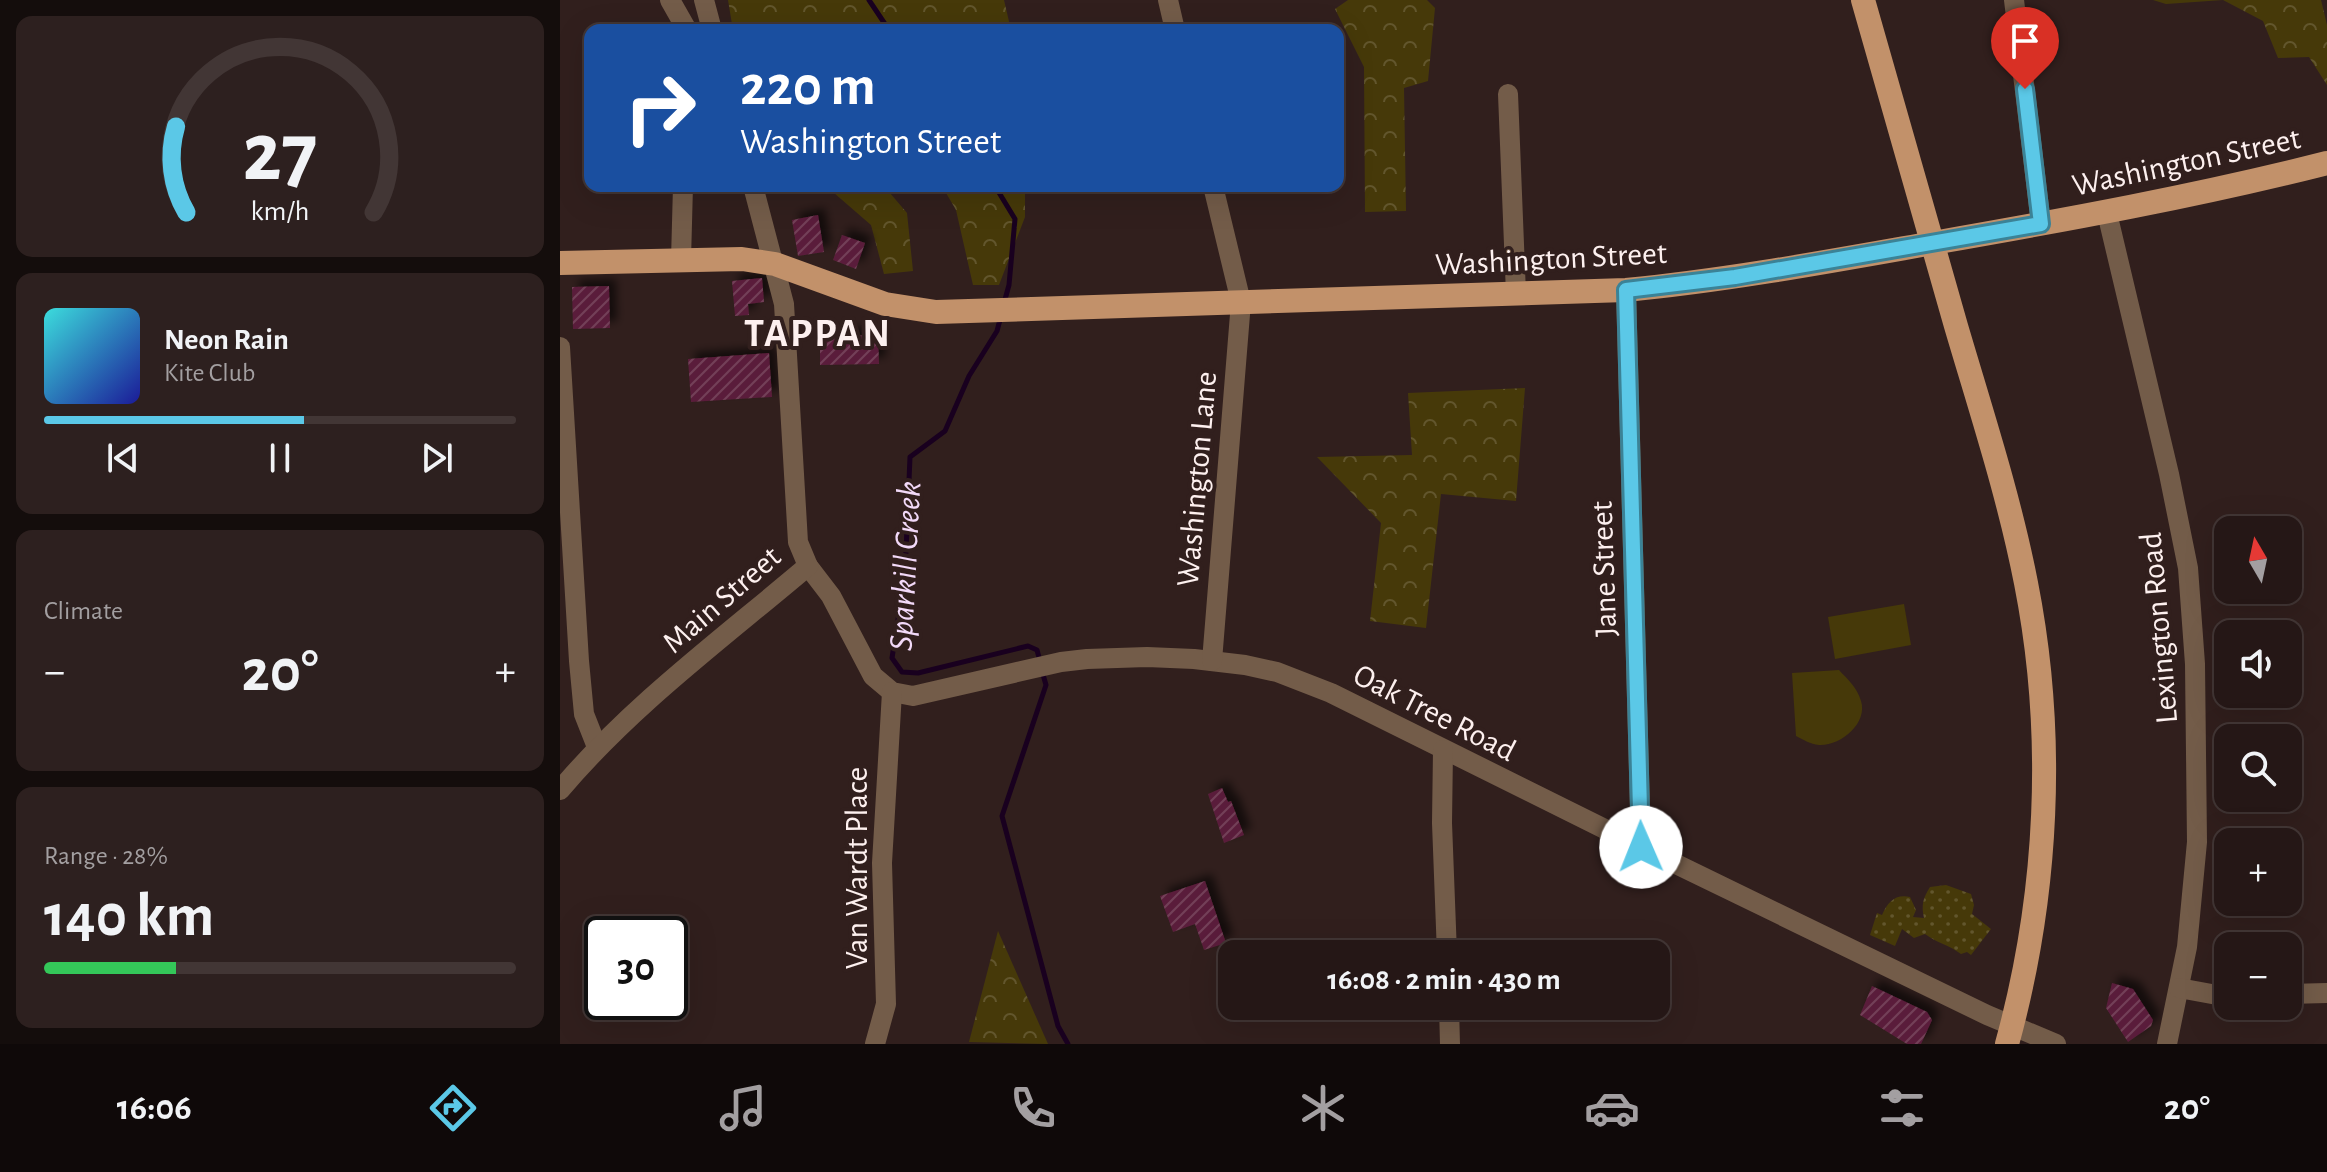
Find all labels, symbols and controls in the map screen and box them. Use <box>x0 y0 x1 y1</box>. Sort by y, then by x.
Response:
pin <box>1991 7 2059 89</box>
icon: arrive <box>2003 19 2047 63</box>
icon: right <box>608 56 712 160</box>
text: 220 m <box>740 59 876 115</box>
text: 27 <box>242 111 318 195</box>
street label: Washington Street <box>2069 122 2303 202</box>
text: Washington Street <box>740 124 1001 160</box>
text: km/h <box>251 197 309 226</box>
street label: Washington Street <box>1434 237 1668 281</box>
district label: TAPPAN <box>744 314 892 354</box>
text: Neon Rain <box>164 325 289 355</box>
text: Kite Club <box>164 360 255 386</box>
street label: Washington Lane <box>1172 370 1222 588</box>
icon: previous <box>101 436 145 480</box>
icon: pause <box>258 436 302 480</box>
icon: next <box>415 436 459 480</box>
water label: Sparkill Creek <box>885 480 927 652</box>
street label: Jane Street <box>1586 501 1622 637</box>
north arrow <box>2214 516 2302 604</box>
map controls <box>2214 516 2302 1020</box>
street label: Lexington Road <box>2135 531 2183 725</box>
street label: Main Street <box>657 540 787 659</box>
text: Climate <box>44 598 123 624</box>
button: sound <box>2214 620 2302 708</box>
text: 20° <box>241 642 319 702</box>
text: − <box>44 650 65 694</box>
text: + <box>495 650 516 694</box>
street label: Oak Tree Road <box>1348 658 1521 767</box>
button: search <box>2214 724 2302 812</box>
street label: Van Wardt Place <box>841 767 873 969</box>
position arrow <box>1599 805 1683 889</box>
button: + <box>2214 828 2302 916</box>
text: Range · 28% <box>44 843 168 869</box>
text: 140 km <box>44 887 214 947</box>
speed limit sign: 30 <box>584 916 688 1020</box>
button: − <box>2214 932 2302 1020</box>
text: 16:08 · 2 min · 430 m <box>1327 965 1561 995</box>
icon: directions <box>425 1080 481 1136</box>
icon: music <box>715 1080 771 1136</box>
icon: phone <box>1005 1080 1061 1136</box>
icon: climate <box>1295 1080 1351 1136</box>
icon: car <box>1584 1080 1640 1136</box>
icon: filters <box>1874 1080 1930 1136</box>
text: 16:06 <box>117 1090 192 1126</box>
text: 20° <box>2164 1090 2210 1126</box>

